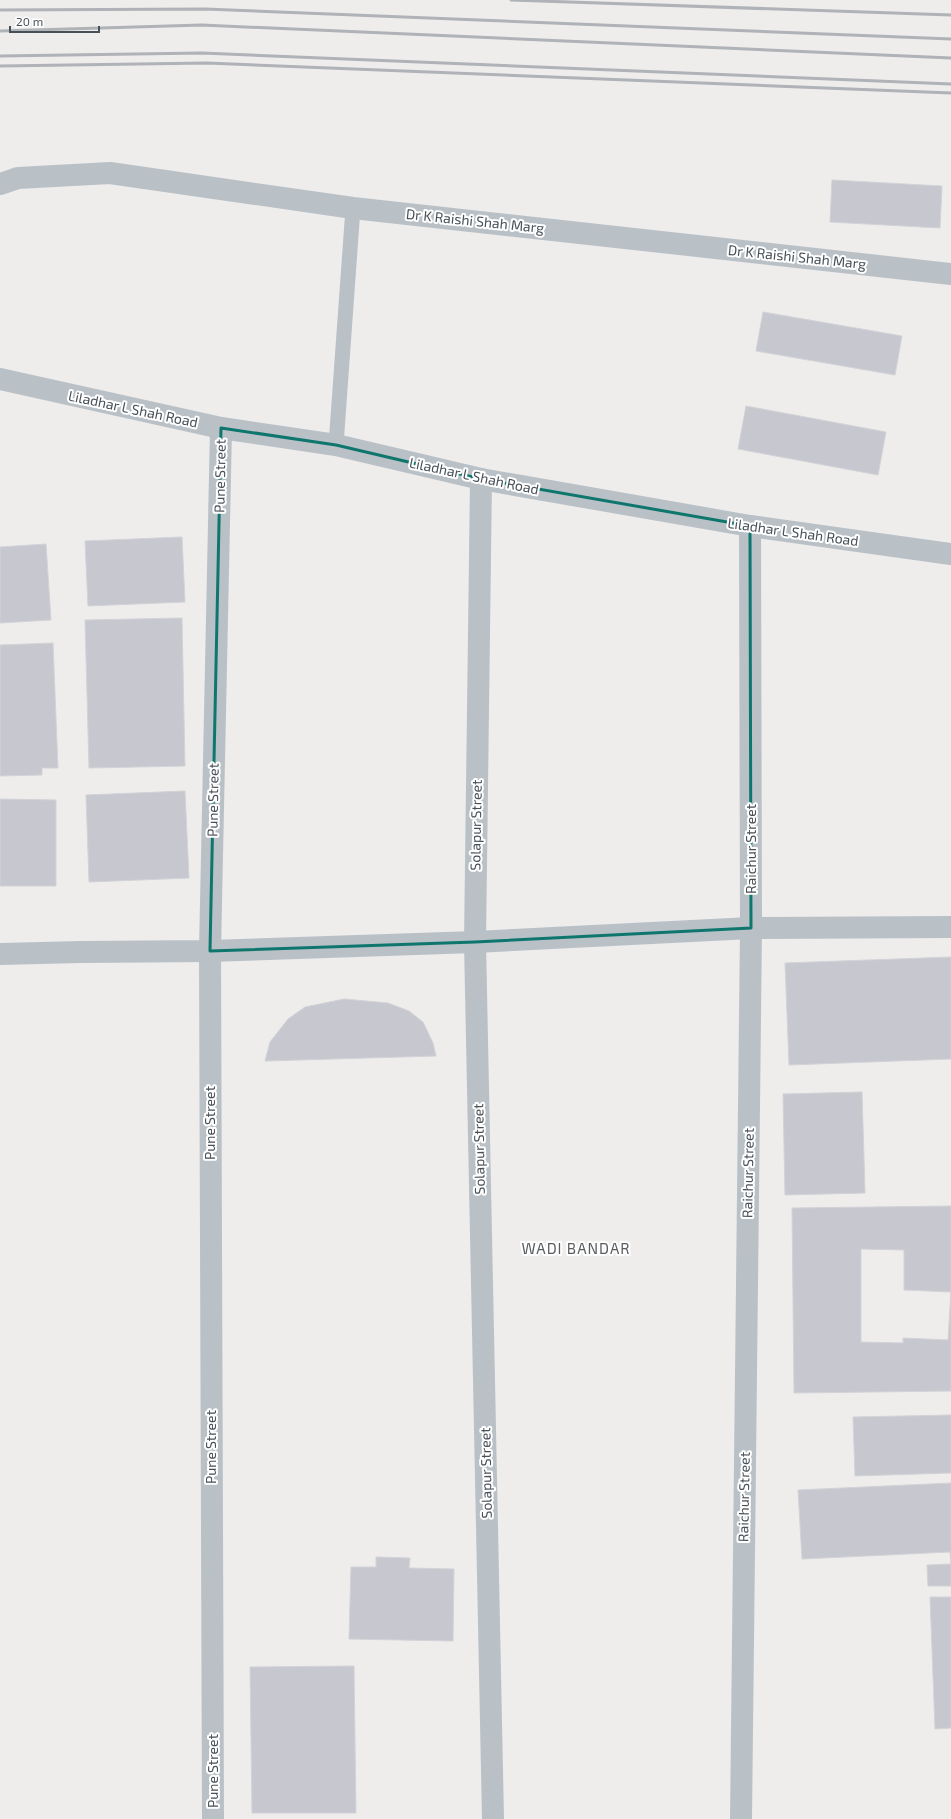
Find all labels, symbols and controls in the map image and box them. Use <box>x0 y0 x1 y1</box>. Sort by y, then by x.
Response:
scale bar <box>10 8 99 34</box>
text: 20 m <box>16 14 43 28</box>
street label: Dr K Raishi Shah Marg <box>405 205 545 236</box>
street label: Dr K Raishi Shah Marg <box>727 241 867 272</box>
street label: Liladhar L Shah Road <box>67 386 199 431</box>
street label: Pune Street <box>210 439 229 513</box>
street label: Liladhar L Shah Road <box>408 453 540 498</box>
street label: Liladhar L Shah Road <box>727 514 860 549</box>
street label: Pune Street <box>203 763 222 837</box>
street label: Solapur Street <box>466 779 485 871</box>
street label: Raichur Street <box>742 804 759 894</box>
street label: Pune Street <box>201 1086 218 1160</box>
street label: Solapur Street <box>469 1103 488 1195</box>
street label: Raichur Street <box>738 1128 757 1218</box>
district label: WADI BANDAR <box>521 1239 631 1257</box>
street label: Pune Street <box>202 1410 219 1484</box>
street label: Solapur Street <box>476 1427 495 1519</box>
street label: Raichur Street <box>734 1452 753 1542</box>
street label: Pune Street <box>204 1734 221 1808</box>

